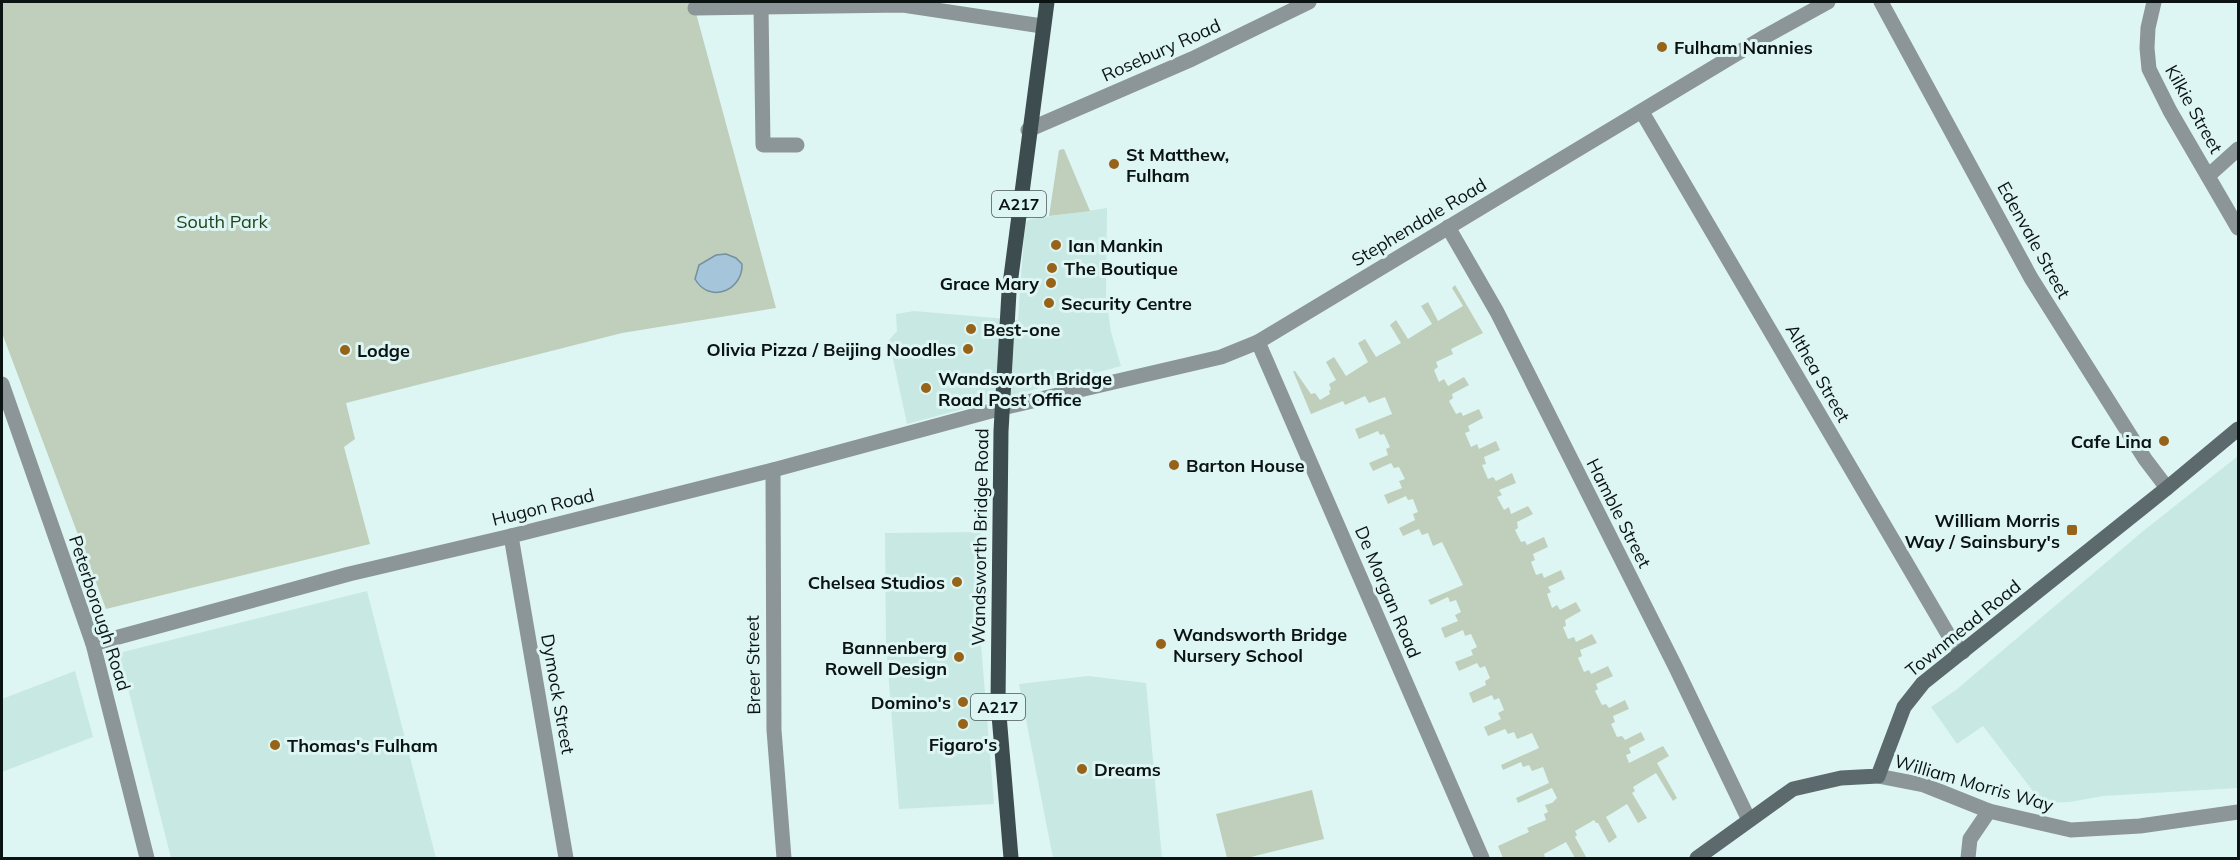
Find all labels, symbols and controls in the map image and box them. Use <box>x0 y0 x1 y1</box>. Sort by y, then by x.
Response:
street label: Rosebury Road <box>1098 13 1224 87</box>
place label: Fulham Nannies <box>1674 36 1813 59</box>
marker: Fulham Nannies <box>1655 40 1669 54</box>
street label: Kilkie Street <box>2160 61 2228 157</box>
place label: St Matthew, Fulham <box>1126 143 1229 187</box>
marker: St Matthew, Fulham <box>1107 157 1121 171</box>
street label: Stephendale Road <box>1347 173 1491 271</box>
street label: Edenvale Street <box>1992 177 2076 303</box>
road number: A217 <box>992 191 1046 217</box>
park label: South Park <box>176 210 268 233</box>
place label: Ian Mankin <box>1068 234 1163 257</box>
marker: Ian Mankin <box>1049 238 1063 252</box>
place label: The Boutique <box>1064 257 1178 280</box>
marker: The Boutique <box>1045 261 1059 275</box>
place label: Grace Mary <box>940 272 1039 295</box>
marker: Grace Mary <box>1044 276 1058 290</box>
place label: Security Centre <box>1061 292 1192 315</box>
marker: Security Centre <box>1042 296 1056 310</box>
place label: Best-one <box>983 318 1061 341</box>
street label: Althea Street <box>1781 320 1855 426</box>
marker: Best-one <box>964 322 978 336</box>
place label: Olivia Pizza / Beijing Noodles <box>707 338 956 361</box>
place label: Lodge <box>357 339 410 362</box>
marker: Olivia Pizza / Beijing Noodles <box>961 342 975 356</box>
marker: Lodge <box>338 343 352 357</box>
place label: Wandsworth Bridge Road Post Office <box>938 367 1112 411</box>
marker: Wandsworth Bridge Road Post Office <box>919 381 933 395</box>
street label: Wandsworth Bridge Road <box>967 428 993 646</box>
place label: Cafe Lina <box>2071 430 2152 453</box>
marker: Cafe Lina <box>2157 434 2171 448</box>
place label: Barton House <box>1186 454 1305 477</box>
street label: Hamble Street <box>1582 454 1656 572</box>
marker: Barton House <box>1167 458 1181 472</box>
street label: Hugon Road <box>489 483 597 531</box>
place label: William Morris Way / Sainsbury's <box>1904 509 2060 553</box>
street label: De Morgan Road <box>1350 523 1426 661</box>
marker: William Morris Way / Sainsbury's <box>2065 523 2079 537</box>
street label: Peterborough Road <box>64 532 136 694</box>
place label: Chelsea Studios <box>808 571 945 594</box>
street label: Townmead Road <box>1901 574 2025 682</box>
marker: Chelsea Studios <box>950 575 964 589</box>
street label: Breer Street <box>741 615 765 715</box>
place label: Wandsworth Bridge Nursery School <box>1173 623 1347 667</box>
street label: Dymock Street <box>536 632 580 756</box>
place label: Bannenberg Rowell Design <box>825 636 947 680</box>
marker: Wandsworth Bridge Nursery School <box>1154 637 1168 651</box>
marker: Bannenberg Rowell Design <box>952 650 966 664</box>
place label: Domino's <box>871 691 951 714</box>
road number: A217 <box>971 694 1025 720</box>
marker: Domino's <box>956 695 970 709</box>
marker: Figaro's <box>956 717 970 731</box>
place label: Figaro's <box>929 733 997 756</box>
place label: Thomas's Fulham <box>287 734 438 757</box>
marker: Thomas's Fulham <box>268 738 282 752</box>
street label: William Morris Way <box>1892 749 2057 817</box>
place label: Dreams <box>1094 758 1161 781</box>
marker: Dreams <box>1075 762 1089 776</box>

